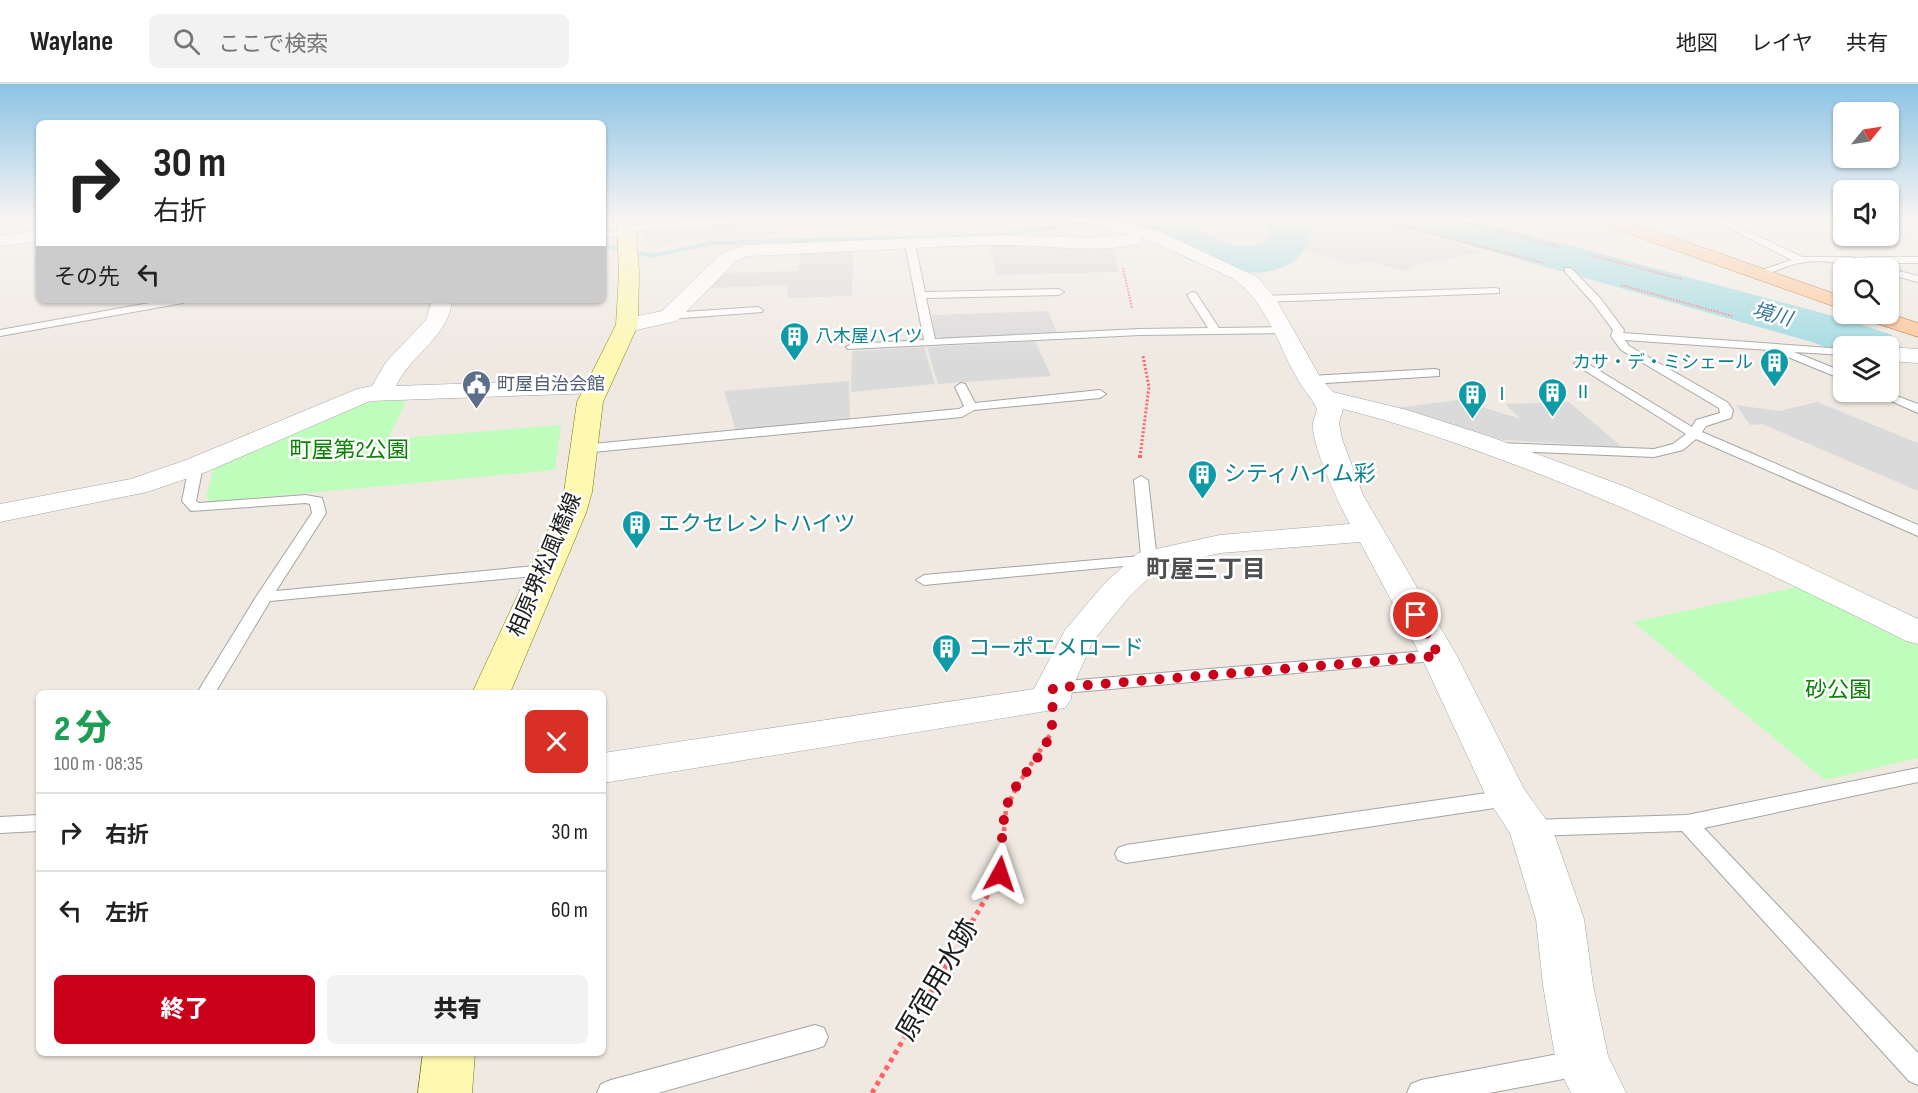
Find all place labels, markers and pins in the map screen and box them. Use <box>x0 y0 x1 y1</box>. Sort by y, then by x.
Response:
building icon: 八木屋ハイツ <box>778 320 810 362</box>
place label: 八木屋ハイツ <box>815 326 923 347</box>
building icon: カサ・デ・ミシェール <box>1758 346 1790 388</box>
place label: カサ・デ・ミシェール <box>1573 352 1753 373</box>
public building icon: 町屋自治会館 <box>460 368 492 410</box>
place label: 町屋自治会館 <box>497 374 605 395</box>
building icon: Ⅱ <box>1537 376 1569 418</box>
building icon: Ⅰ <box>1456 378 1488 420</box>
place label: Ⅱ <box>1574 382 1592 403</box>
place label: Ⅰ <box>1493 384 1511 405</box>
building icon: シティハイム彩 <box>1187 458 1219 500</box>
place label: シティハイム彩 <box>1224 461 1376 488</box>
building icon: エクセレントハイツ <box>621 508 653 550</box>
place label: エクセレントハイツ <box>658 511 856 538</box>
pin <box>1390 589 1441 640</box>
building icon: コーポエメロード <box>931 632 963 674</box>
place label: コーポエメロード <box>968 635 1144 662</box>

